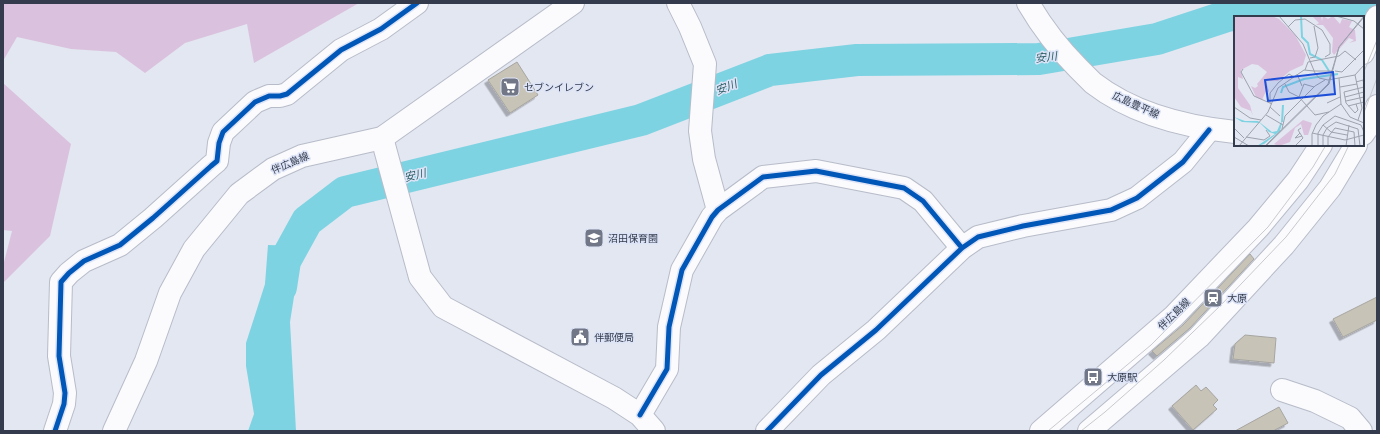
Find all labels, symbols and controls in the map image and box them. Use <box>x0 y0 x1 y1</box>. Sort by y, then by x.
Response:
inset map <box>1234 16 1364 146</box>
water label: 安川 <box>1034 50 1059 64</box>
supermarket icon: セブンイレブン <box>499 76 521 98</box>
water label: 安川 <box>714 77 739 97</box>
place label: セブンイレブン <box>524 82 594 93</box>
street label: 広島豊平線 <box>1111 90 1161 120</box>
street label: 伴広島線 <box>269 150 311 176</box>
water label: 安川 <box>403 166 428 183</box>
school or university icon: 沼田保育園 <box>583 227 605 249</box>
place label: 沼田保育園 <box>608 233 658 244</box>
station icon: 大原 <box>1202 287 1224 309</box>
place label: 大原 <box>1227 293 1247 304</box>
street label: 伴広島線 <box>1156 296 1192 332</box>
public building icon: 伴郵便局 <box>569 326 591 348</box>
place label: 伴郵便局 <box>594 332 634 343</box>
bus stop icon: 大原駅 <box>1082 366 1104 388</box>
place label: 大原駅 <box>1107 372 1138 383</box>

